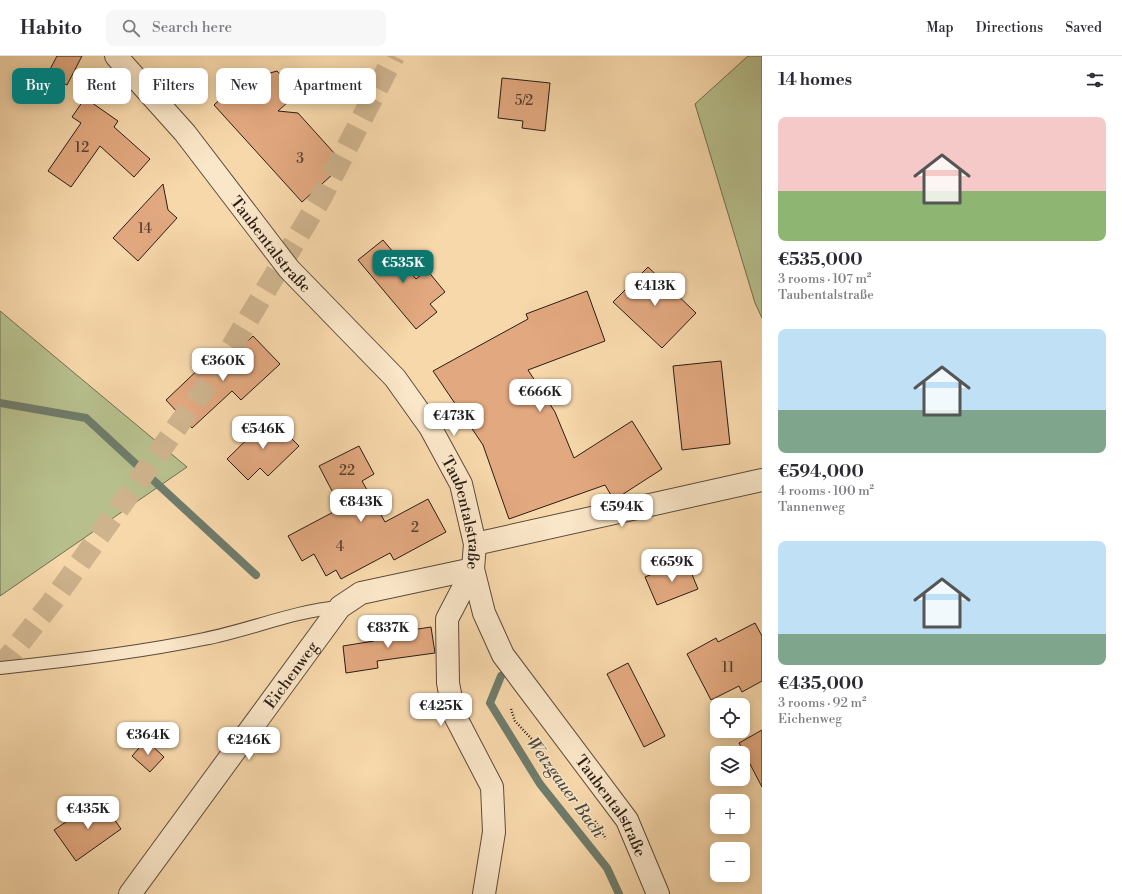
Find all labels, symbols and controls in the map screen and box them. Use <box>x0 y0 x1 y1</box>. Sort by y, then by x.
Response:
search box <box>106 10 386 46</box>
text: Habito <box>20 16 82 40</box>
icon: search <box>120 17 142 39</box>
text: Search here <box>152 18 232 37</box>
text: Map <box>926 19 954 37</box>
text: Directions <box>976 19 1043 37</box>
text: Saved <box>1065 19 1102 37</box>
chip: Buy <box>12 68 65 104</box>
chip: Rent <box>73 68 131 104</box>
chip: Filters <box>139 68 208 104</box>
chip: New <box>216 68 271 104</box>
chip: Apartment <box>279 68 376 104</box>
text: 14 homes <box>778 69 852 91</box>
icon: filters <box>1084 69 1106 91</box>
house number: 5/2 <box>515 92 533 110</box>
house number: 12 <box>75 139 89 157</box>
icon: home <box>906 143 978 215</box>
house number: 3 <box>296 150 304 168</box>
street label: Taubentalstraße <box>226 192 315 297</box>
house number: 14 <box>138 220 152 238</box>
text: €535,000 <box>778 249 863 271</box>
pin: €535K <box>375 250 431 284</box>
text: €535K <box>382 255 424 271</box>
text: 3 rooms · 107 m² <box>778 271 871 287</box>
pin: €413K <box>627 273 683 307</box>
text: €413K <box>634 278 676 294</box>
text: Taubentalstraße <box>778 287 874 303</box>
pin: €360K <box>195 348 251 382</box>
text: €360K <box>201 353 245 369</box>
icon: home <box>906 355 978 427</box>
pin: €666K <box>512 379 568 413</box>
text: €666K <box>518 384 562 400</box>
pin: €473K <box>426 403 482 437</box>
text: €473K <box>433 408 475 424</box>
pin: €546K <box>235 416 291 450</box>
text: €546K <box>241 421 285 437</box>
street label: Taubentalstraße <box>437 453 484 570</box>
text: €594,000 <box>778 461 864 483</box>
house number: 22 <box>339 462 355 480</box>
text: 4 rooms · 100 m² <box>778 483 874 499</box>
pin: €843K <box>333 489 389 523</box>
text: €843K <box>339 494 383 510</box>
pin: €594K <box>594 494 650 528</box>
text: €594K <box>600 499 644 515</box>
text: Tannenweg <box>778 499 845 515</box>
house number: 2 <box>411 519 419 537</box>
house number: 4 <box>336 538 344 556</box>
pin: €659K <box>644 549 700 583</box>
text: €659K <box>650 554 694 570</box>
icon: home <box>906 567 978 639</box>
pin: €837K <box>360 615 416 649</box>
text: €837K <box>367 620 409 636</box>
street label: Eichenweg <box>260 637 323 713</box>
house number: 11 <box>722 659 734 677</box>
text: €435,000 <box>778 673 864 695</box>
pin: €425K <box>413 693 469 727</box>
text: 3 rooms · 92 m² <box>778 695 866 711</box>
text: €425K <box>419 698 463 714</box>
map controls <box>710 698 750 882</box>
button: locate <box>710 698 750 738</box>
text: Eichenweg <box>778 711 842 727</box>
pin: €364K <box>120 722 176 756</box>
text: €364K <box>126 727 170 743</box>
pin: €246K <box>221 727 277 761</box>
text: €246K <box>227 732 271 748</box>
water label: Wetzgauer Bach <box>521 733 609 843</box>
button: layers <box>710 746 750 786</box>
street label: Taubentalstraße <box>571 751 650 860</box>
button: + <box>710 794 750 834</box>
pin: €435K <box>60 796 116 830</box>
text: €435K <box>66 801 110 817</box>
button: − <box>710 842 750 882</box>

